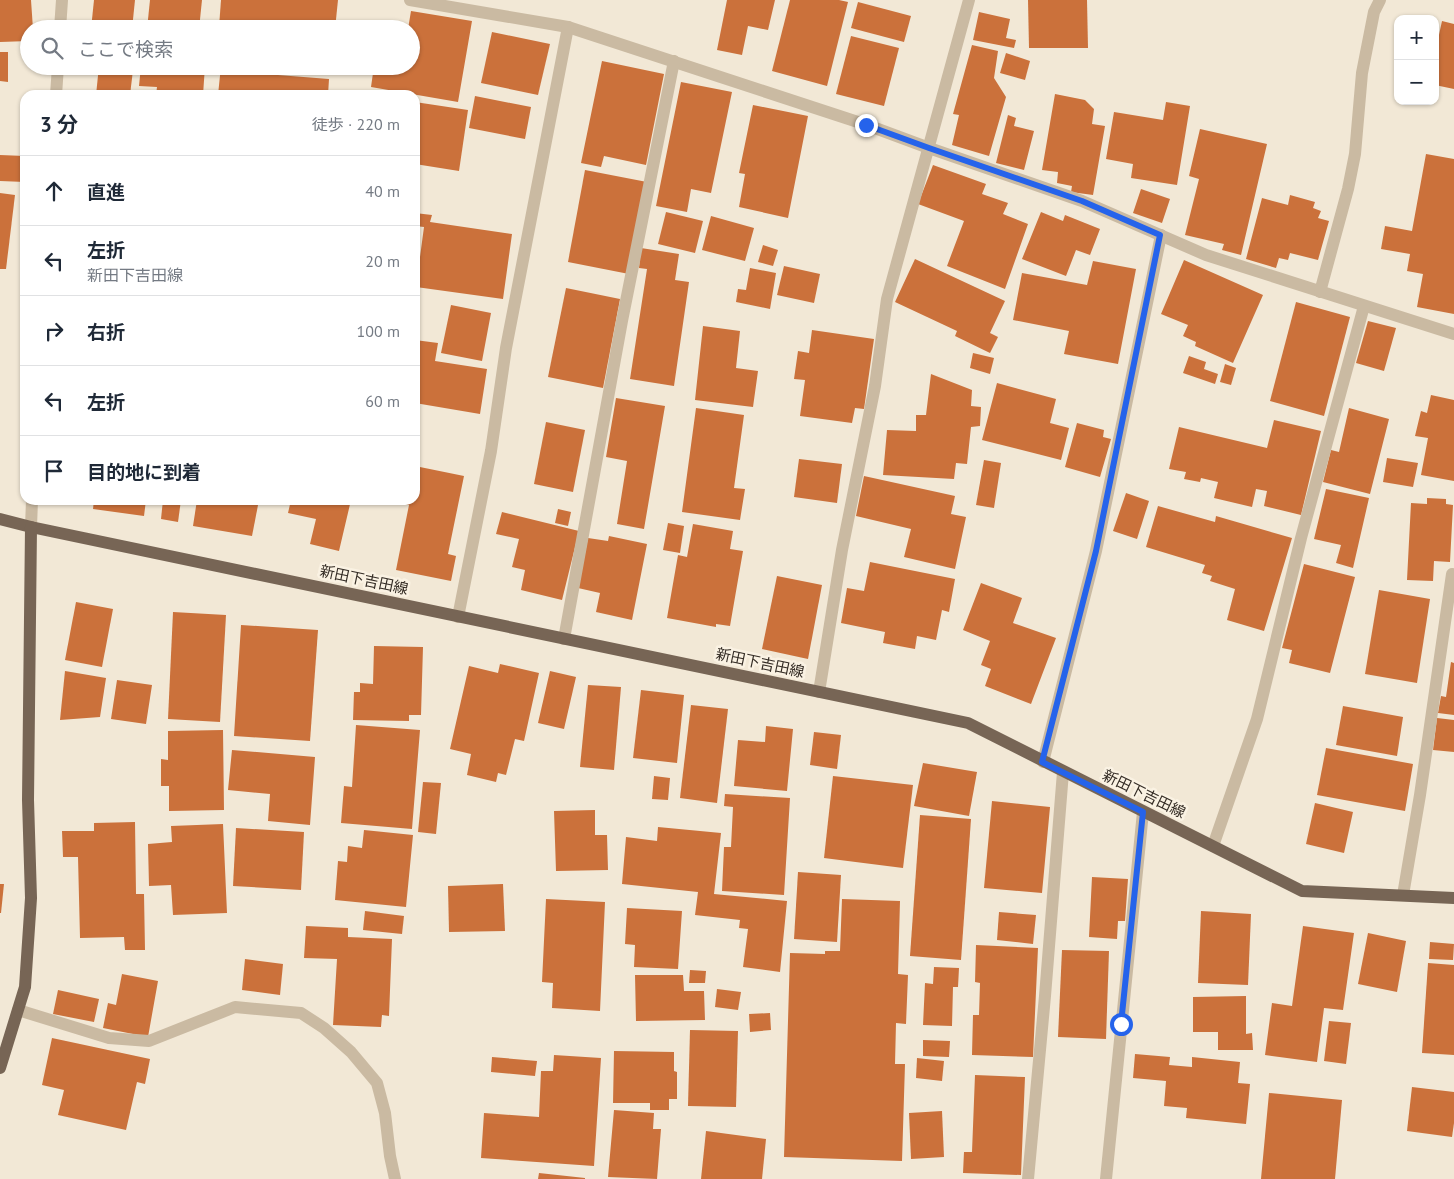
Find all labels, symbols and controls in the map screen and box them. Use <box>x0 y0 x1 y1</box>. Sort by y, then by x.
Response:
map controls <box>1394 15 1439 105</box>
button: + <box>1394 15 1439 60</box>
search box <box>20 20 420 75</box>
icon: search <box>38 34 66 62</box>
text: ここで検索 <box>78 37 173 61</box>
button: − <box>1394 60 1439 105</box>
text: 3 分 <box>40 111 78 138</box>
text: 徒歩 · 220 m <box>312 114 400 134</box>
route end <box>855 114 878 137</box>
icon: ahead <box>40 177 68 205</box>
text: 直進 <box>87 180 125 204</box>
text: 40 m <box>365 181 400 201</box>
text: 左折 <box>87 238 125 262</box>
icon: left <box>40 247 68 275</box>
text: 20 m <box>365 251 400 271</box>
text: 新田下吉田線 <box>87 265 183 285</box>
icon: right <box>40 317 68 345</box>
text: 右折 <box>87 320 125 344</box>
text: 100 m <box>357 321 400 341</box>
icon: left <box>40 387 68 415</box>
text: 左折 <box>87 390 125 414</box>
text: 60 m <box>365 391 400 411</box>
icon: arrive <box>40 457 68 485</box>
text: 目的地に到着 <box>87 460 201 484</box>
street label: 新田下吉田線 <box>318 561 410 598</box>
street label: 新田下吉田線 <box>714 644 806 681</box>
street label: 新田下吉田線 <box>1100 765 1189 822</box>
route start <box>1110 1013 1133 1036</box>

